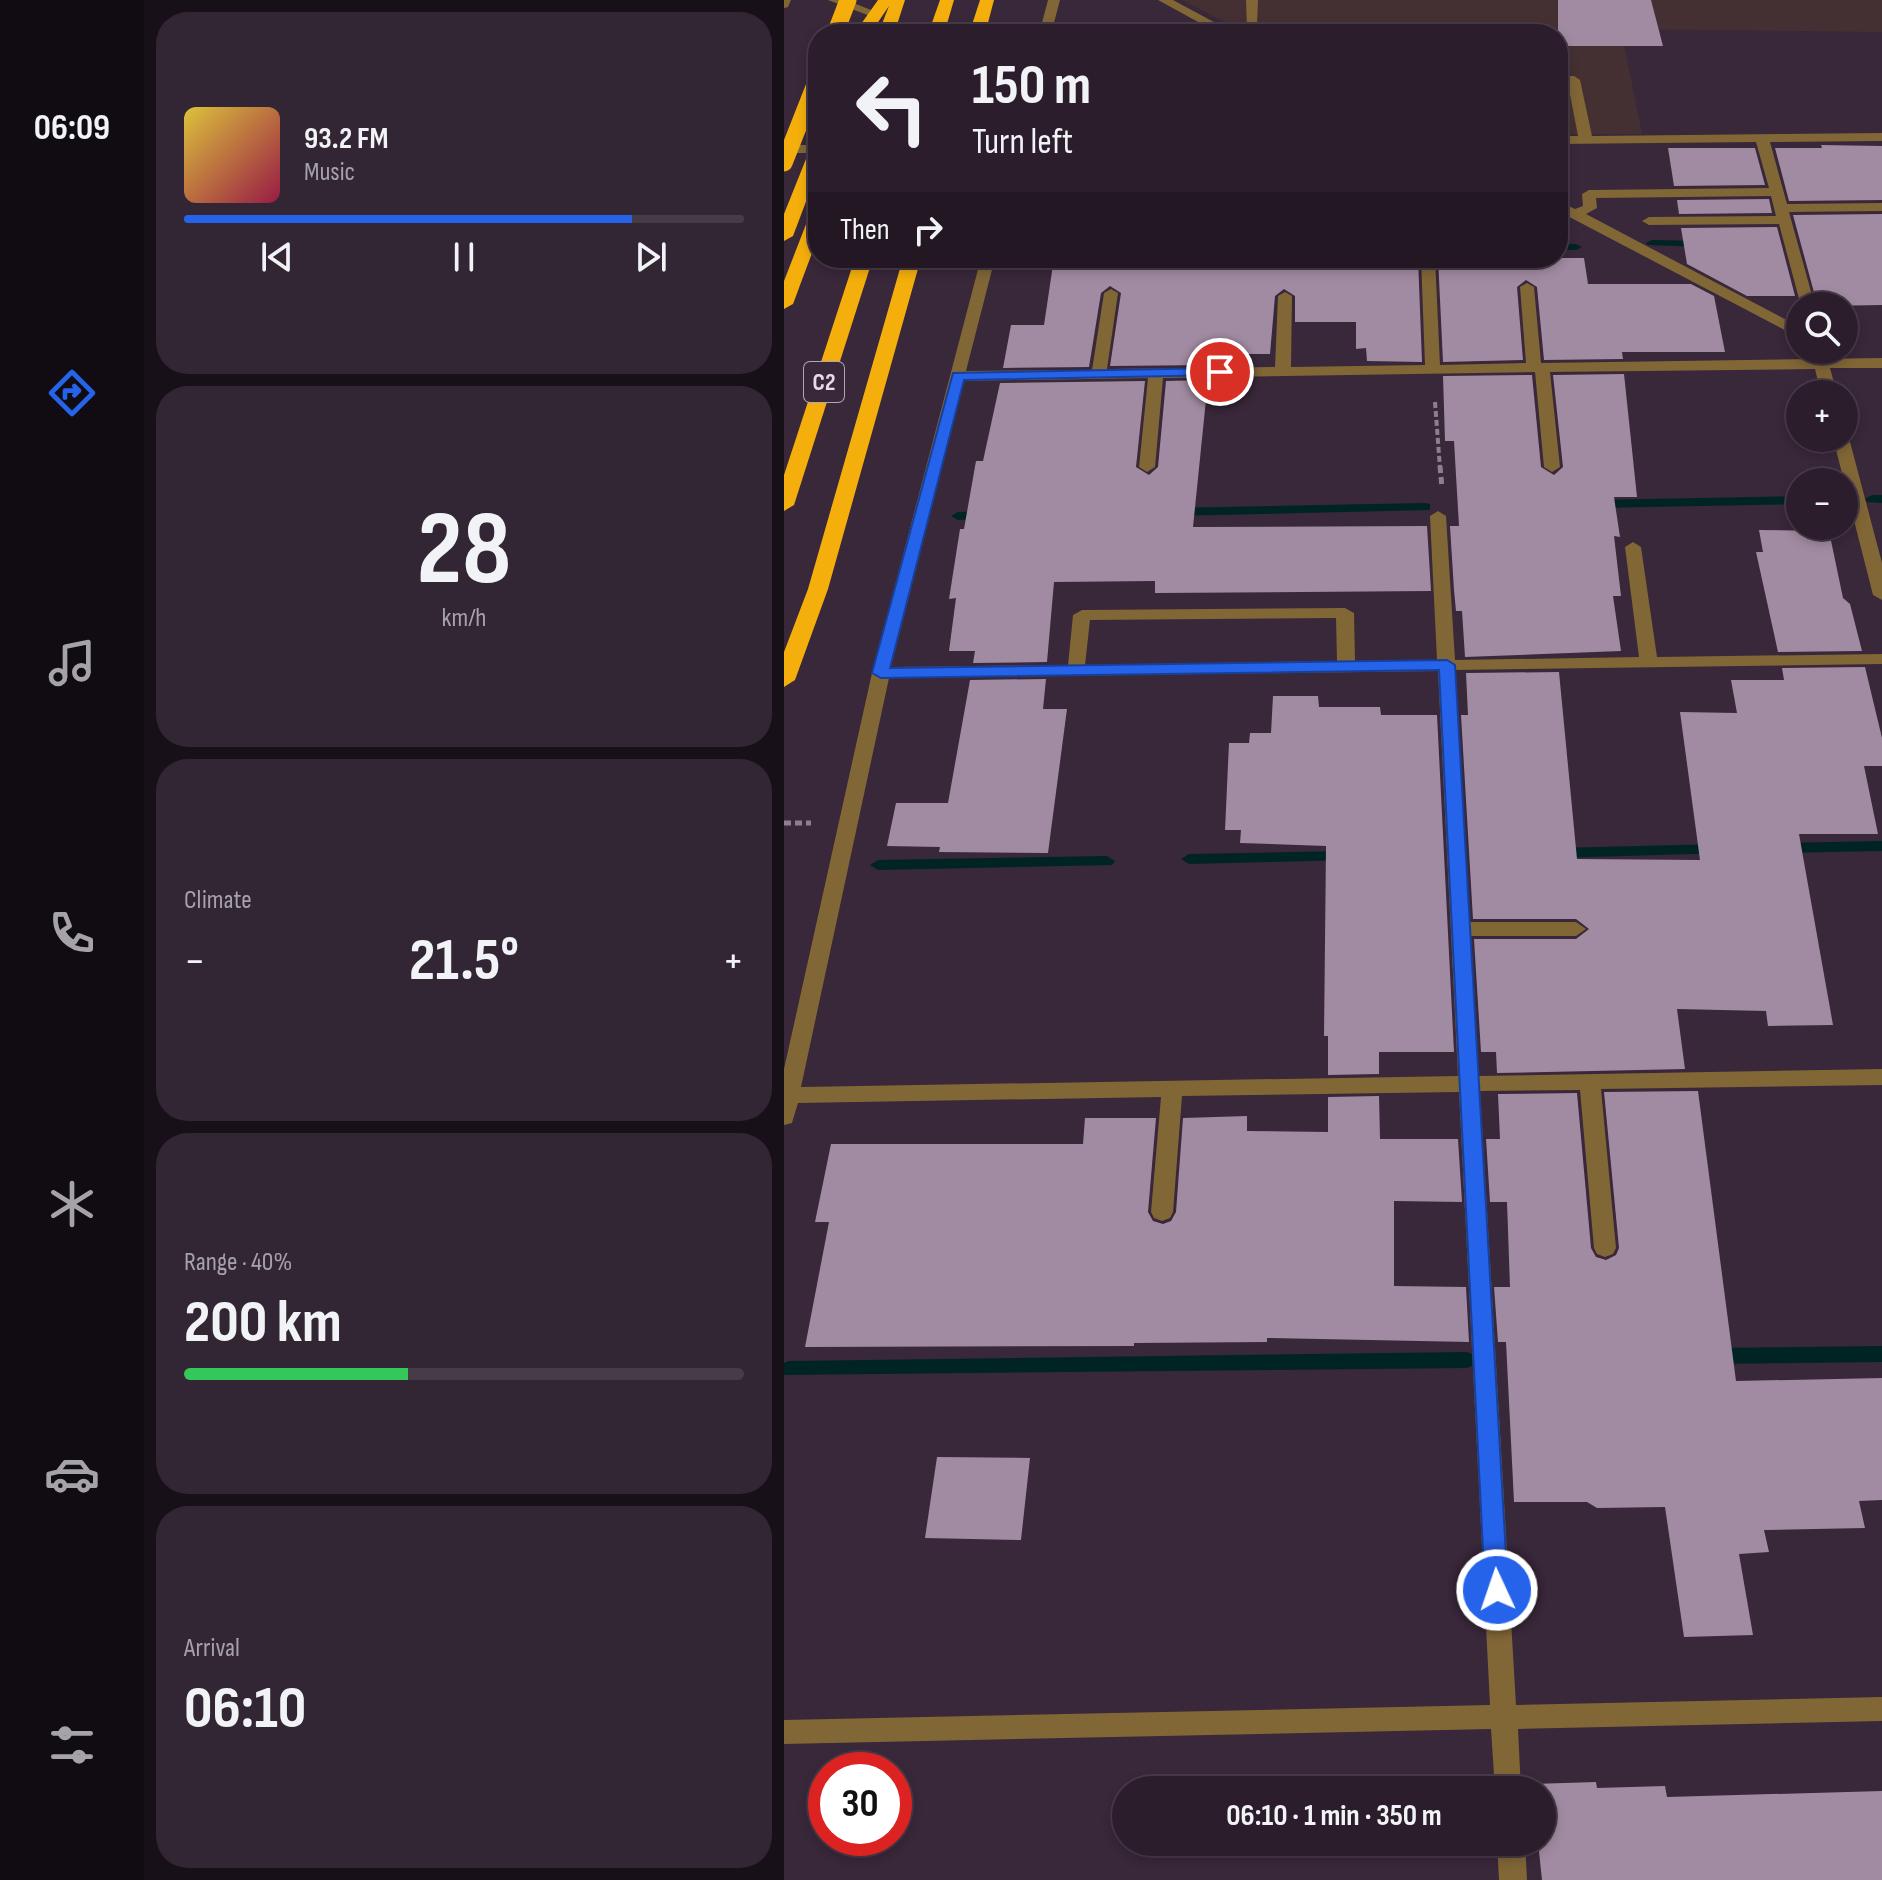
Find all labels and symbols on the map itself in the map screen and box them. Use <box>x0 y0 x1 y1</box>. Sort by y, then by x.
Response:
pin <box>1186 338 1254 406</box>
road number: C2 <box>804 362 844 402</box>
position arrow <box>1455 1548 1539 1632</box>
speed limit sign: 30 <box>808 1752 912 1856</box>

